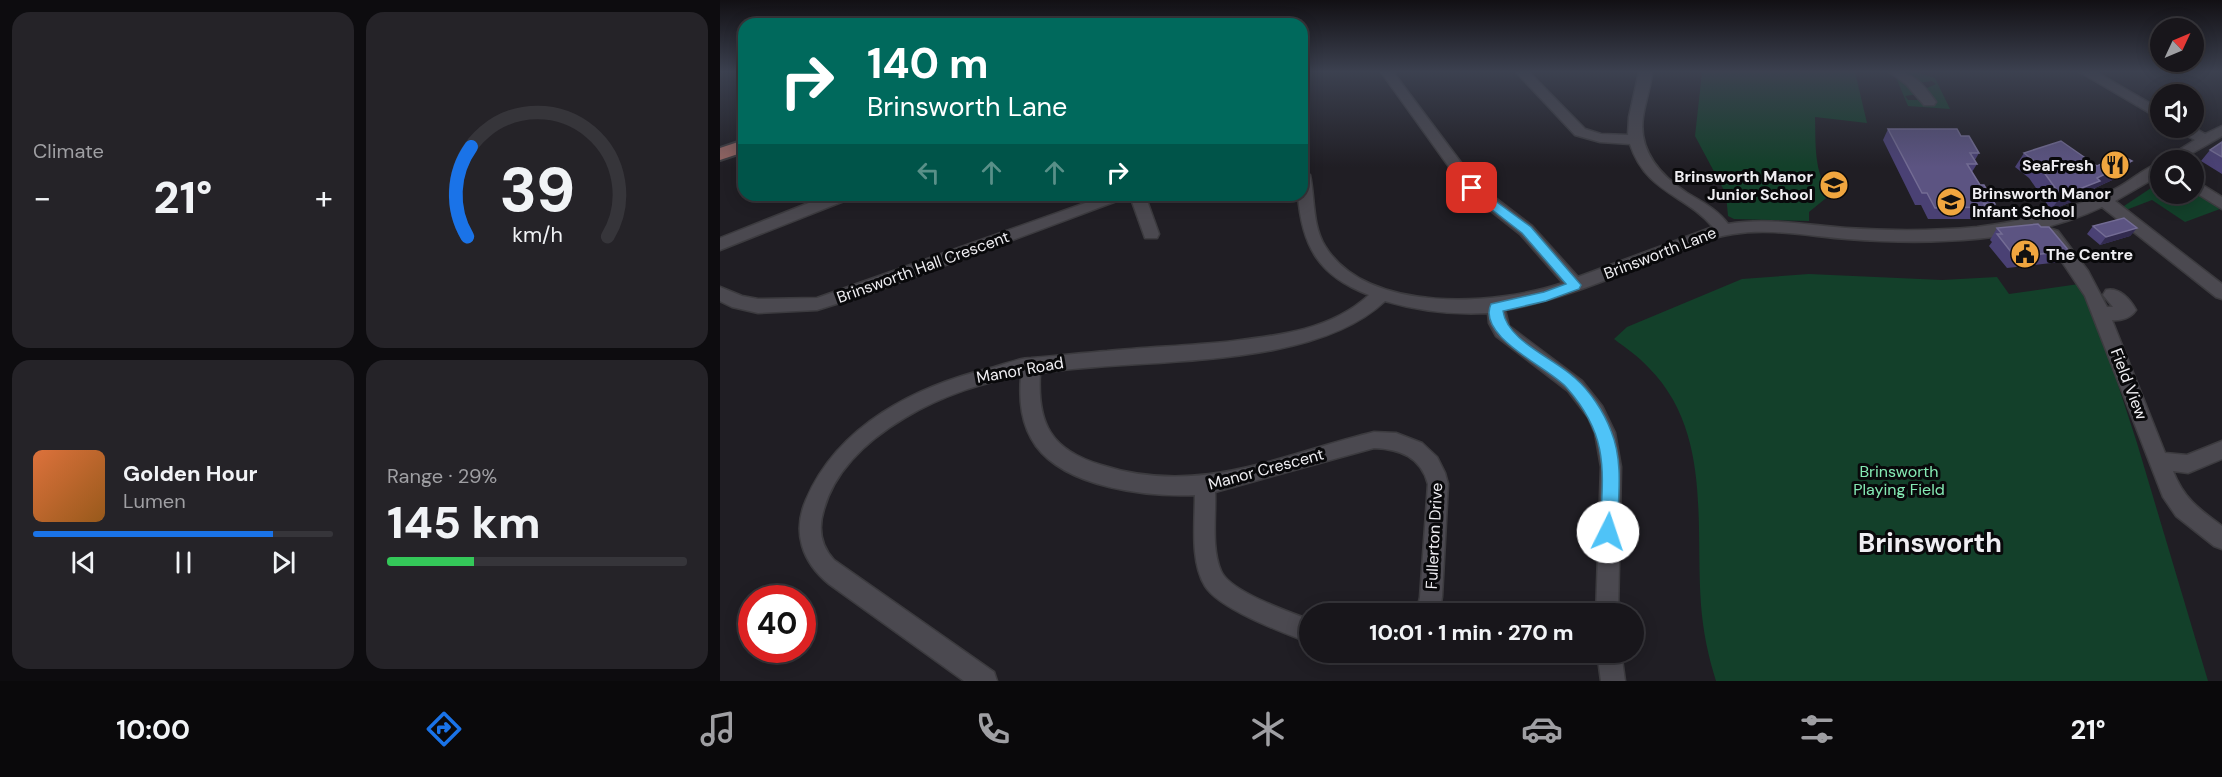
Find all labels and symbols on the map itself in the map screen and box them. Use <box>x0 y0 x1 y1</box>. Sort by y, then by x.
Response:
north arrow <box>2150 18 2204 72</box>
restaurant icon: SeaFresh <box>2099 149 2131 181</box>
place label: SeaFresh <box>2022 155 2094 176</box>
pin <box>1446 162 1497 213</box>
place label: Brinsworth Manor Junior School <box>1674 166 1813 205</box>
school or university icon: Brinsworth Manor Junior School <box>1818 169 1850 201</box>
place label: Brinsworth Manor Infant School <box>1972 183 2111 222</box>
school or university icon: Brinsworth Manor Infant School <box>1935 186 1967 218</box>
street label: Brinsworth Lane <box>1601 222 1719 284</box>
street label: Brinsworth Hall Crescent <box>834 226 1012 308</box>
public building icon: The Centre <box>2009 238 2041 270</box>
place label: The Centre <box>2046 244 2133 265</box>
street label: Field View <box>2106 345 2152 423</box>
street label: Manor Road <box>975 352 1065 388</box>
street label: Manor Crescent <box>1206 443 1326 495</box>
park label: Brinsworth Playing Field <box>1853 461 1945 500</box>
street label: Fullerton Drive <box>1421 482 1447 590</box>
position arrow <box>1576 500 1640 564</box>
district label: Brinsworth <box>1858 525 2002 560</box>
speed limit sign: 40 <box>738 585 816 663</box>

